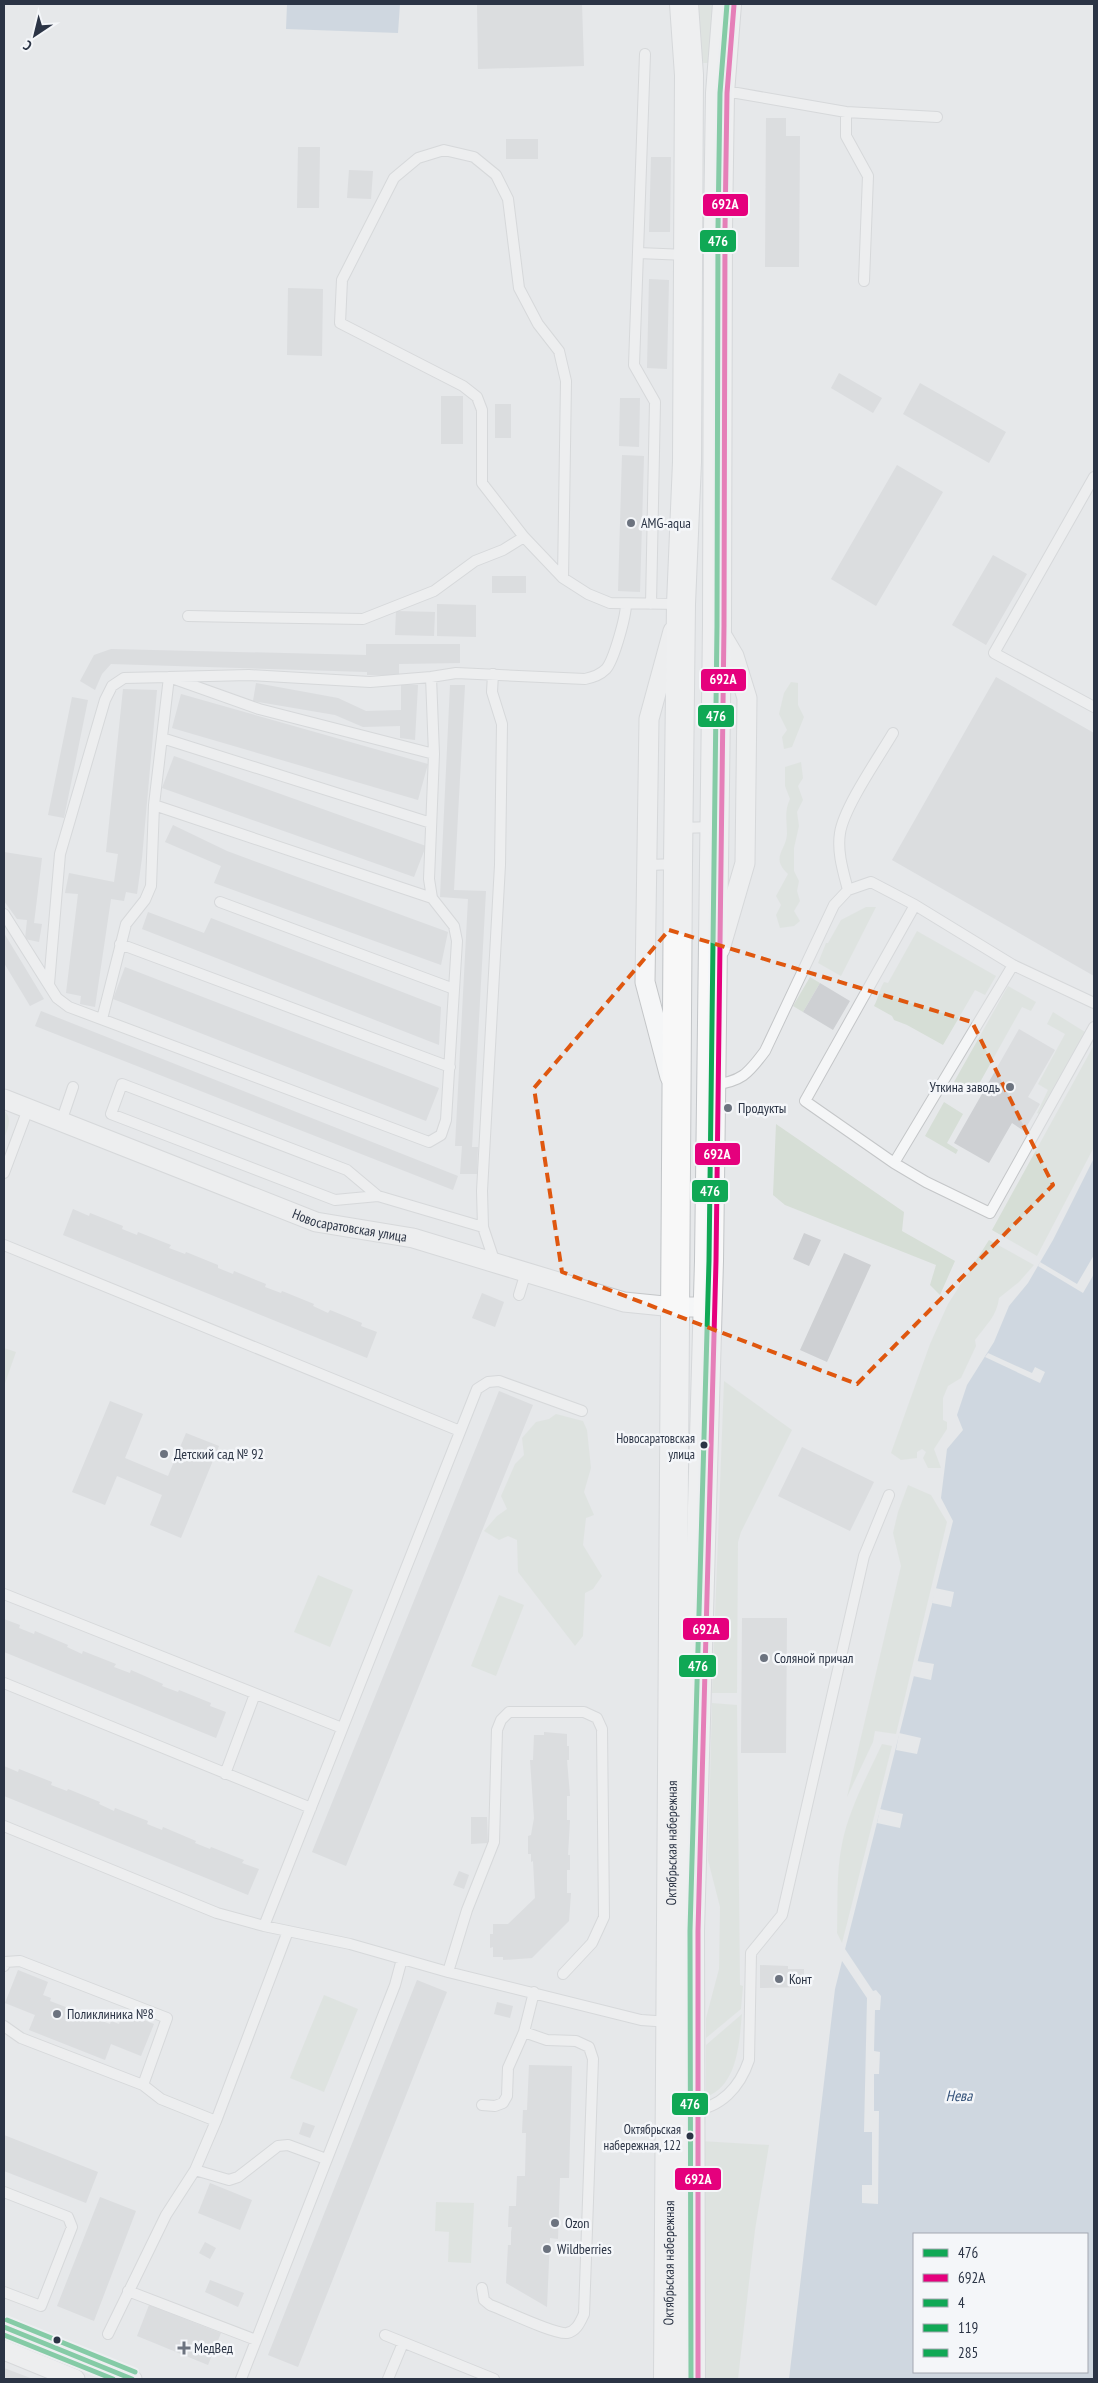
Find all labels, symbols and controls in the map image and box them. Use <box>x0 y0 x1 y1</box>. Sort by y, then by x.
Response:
north arrow <box>10 10 60 60</box>
text: С <box>19 36 35 55</box>
line badge: 692А <box>702 193 749 217</box>
text: 692А <box>711 195 740 213</box>
line badge: 476 <box>699 229 737 253</box>
text: 476 <box>708 232 728 250</box>
place label: AMG-aqua <box>641 514 691 532</box>
marker: AMG-aqua <box>625 517 637 529</box>
line badge: 692А <box>700 668 747 692</box>
text: 692А <box>709 670 738 688</box>
line badge: 476 <box>697 704 735 728</box>
text: 476 <box>706 707 726 725</box>
place label: Уткина заводь <box>930 1078 1000 1096</box>
marker: Уткина заводь <box>1004 1081 1016 1093</box>
place label: Продукты <box>738 1099 786 1117</box>
marker: Продукты <box>722 1102 734 1114</box>
line badge: 692А <box>694 1142 741 1166</box>
text: 692А <box>703 1145 732 1163</box>
line badge: 476 <box>691 1179 729 1203</box>
text: 476 <box>700 1182 720 1200</box>
street label: Новосаратовская улица <box>290 1205 408 1246</box>
place label: Новосаратовская улица <box>616 1430 695 1463</box>
marker: Новосаратовская улица <box>699 1440 709 1450</box>
place label: Детский сад № 92 <box>174 1445 264 1463</box>
marker: Детский сад № 92 <box>158 1448 170 1460</box>
line badge: 692А <box>682 1617 730 1641</box>
text: 692А <box>692 1620 721 1638</box>
place label: Соляной причал <box>774 1649 854 1667</box>
marker: Соляной причал <box>758 1652 770 1664</box>
line badge: 476 <box>678 1654 717 1678</box>
text: 476 <box>688 1657 708 1675</box>
street label: Октябрьская набережная <box>662 1781 681 1905</box>
place label: Конт <box>789 1970 812 1988</box>
marker: Конт <box>773 1973 785 1985</box>
place label: Поликлиника №8 <box>67 2005 154 2023</box>
marker: Поликлиника №8 <box>51 2008 63 2020</box>
water label: Нева <box>946 2086 973 2105</box>
line badge: 476 <box>671 2092 709 2116</box>
text: 476 <box>680 2095 700 2113</box>
place label: Октябрьская набережная, 122 <box>603 2121 681 2154</box>
marker: Октябрьская набережная, 122 <box>685 2131 695 2141</box>
line badge: 692А <box>674 2167 722 2191</box>
text: 692А <box>684 2170 713 2188</box>
street label: Октябрьская набережная <box>659 2201 678 2325</box>
place label: Ozon <box>565 2214 590 2232</box>
marker: Ozon <box>549 2217 561 2229</box>
legend <box>913 2233 1088 2373</box>
place label: Wildberries <box>557 2240 612 2258</box>
marker: Wildberries <box>541 2243 553 2255</box>
text: 476 <box>958 2243 979 2262</box>
text: 692А <box>958 2268 986 2287</box>
text: 4 <box>958 2293 965 2312</box>
text: 119 <box>958 2318 978 2337</box>
unlabelled marker <box>52 2335 62 2345</box>
place label: МедВед <box>194 2339 233 2357</box>
marker: МедВед <box>178 2342 190 2354</box>
text: 285 <box>958 2343 978 2362</box>

